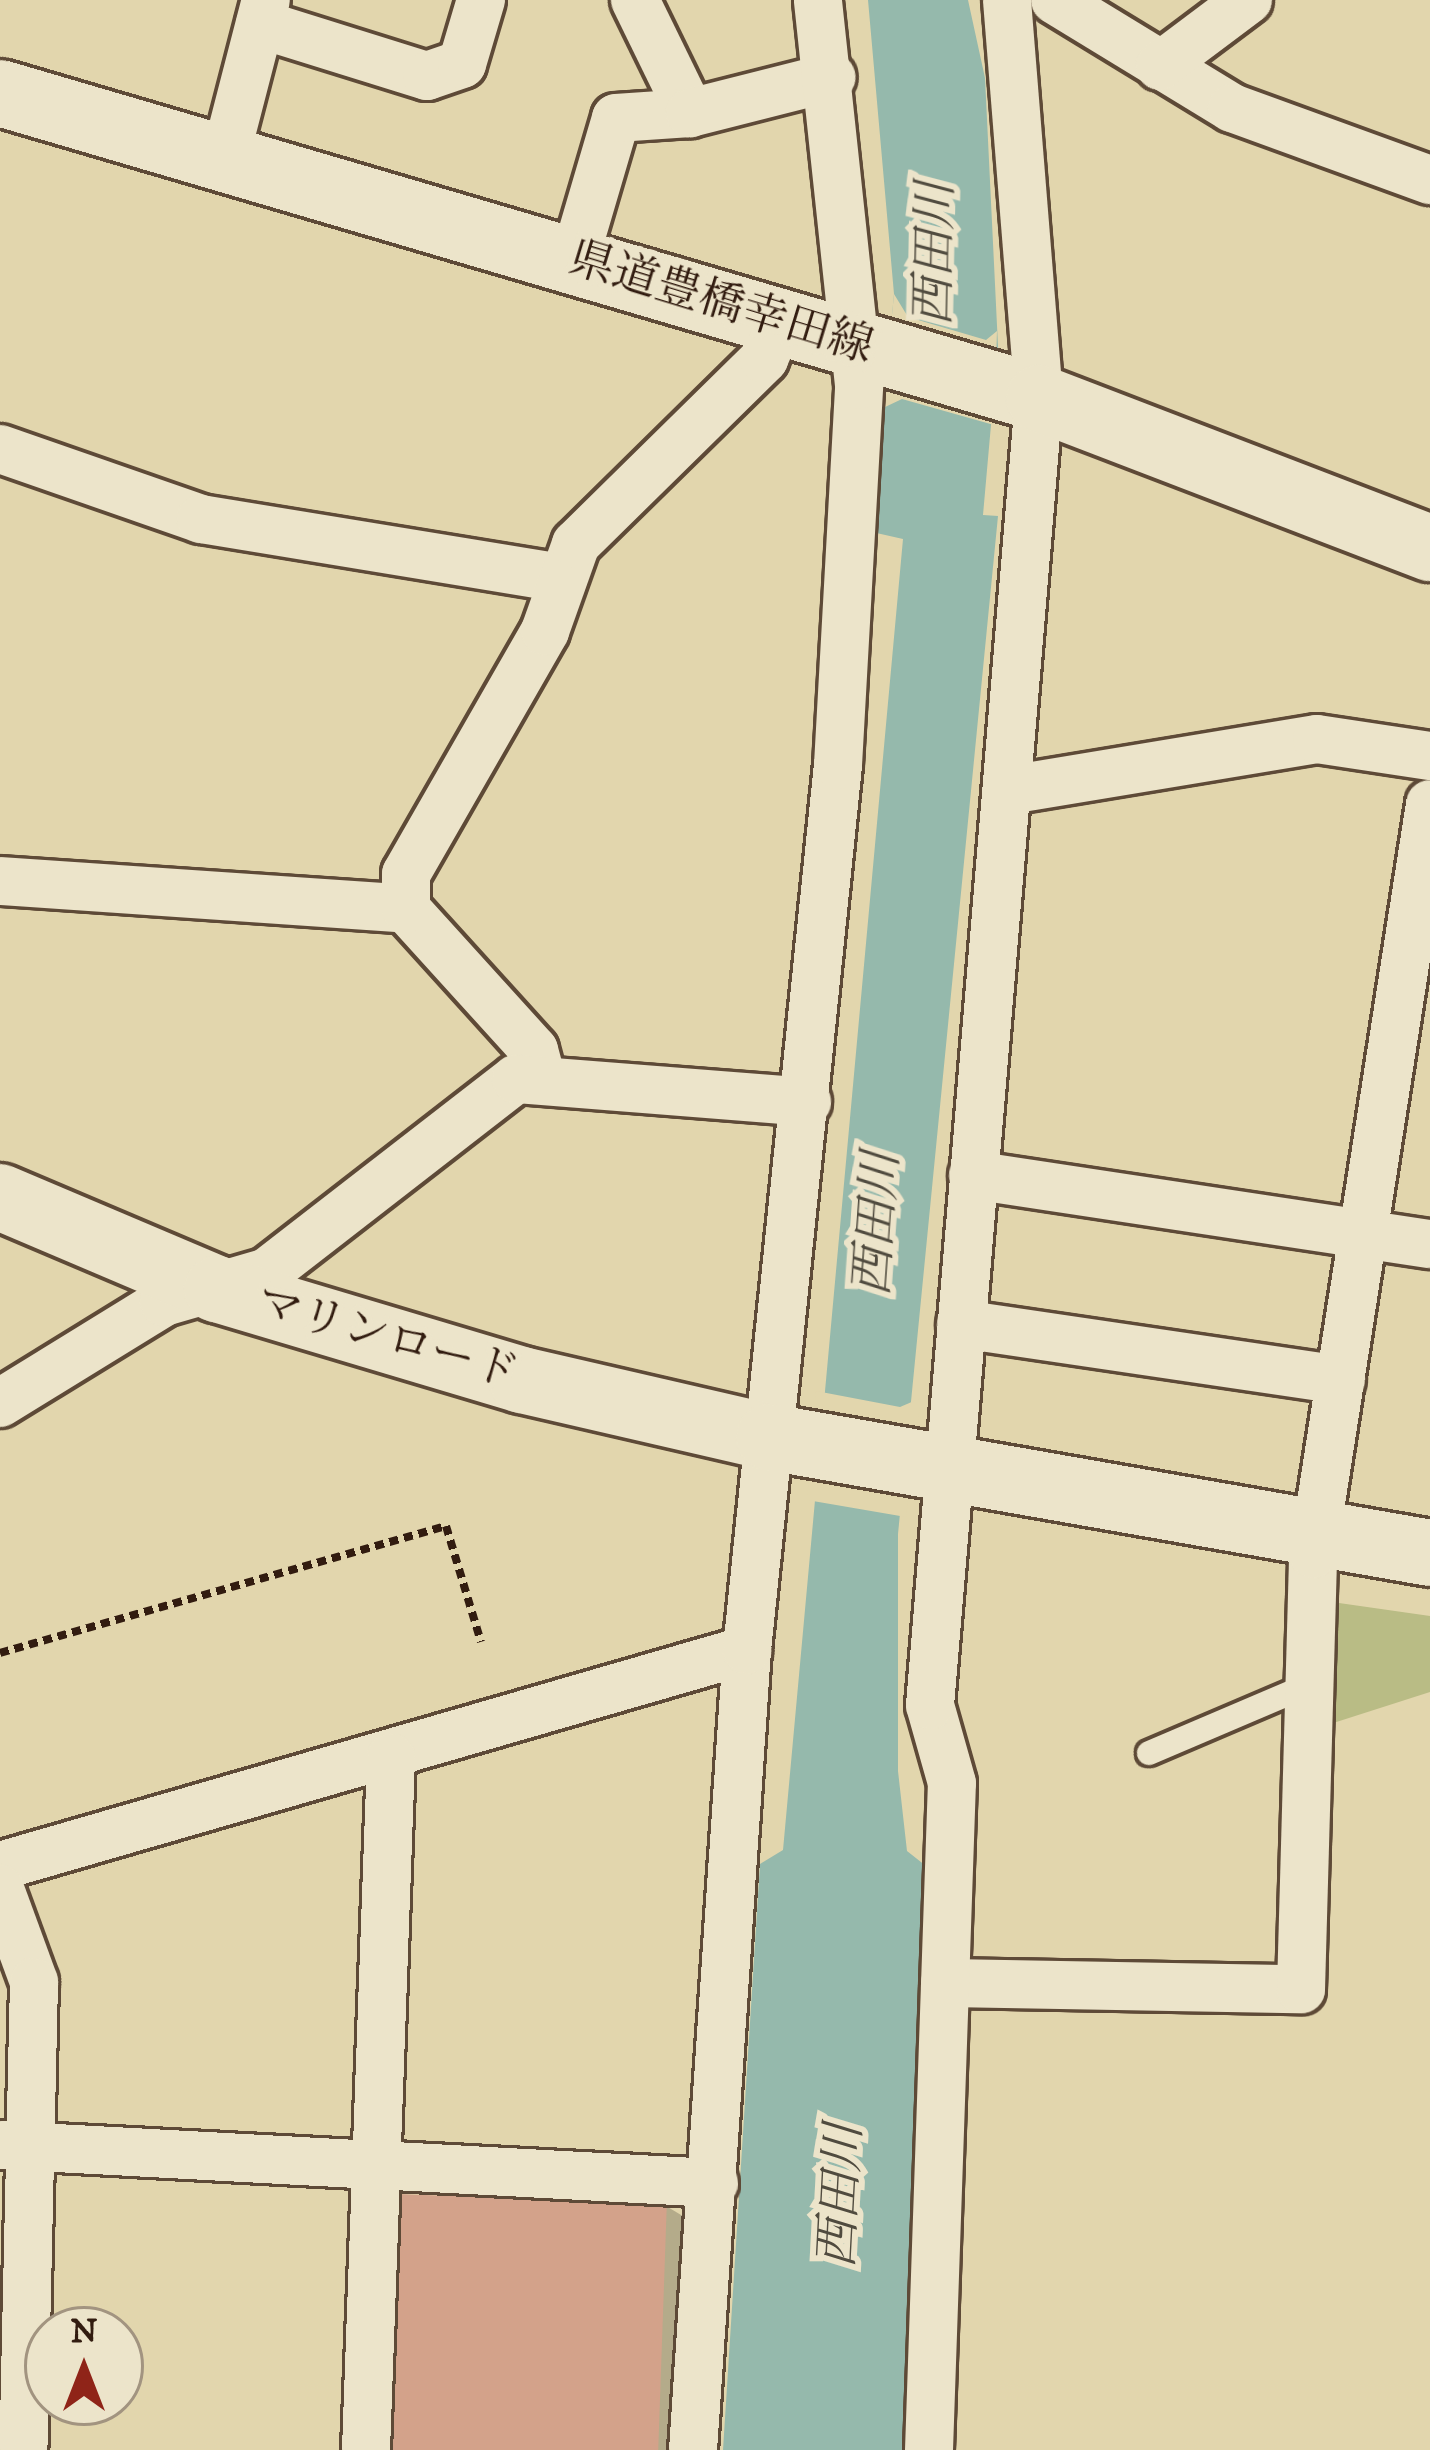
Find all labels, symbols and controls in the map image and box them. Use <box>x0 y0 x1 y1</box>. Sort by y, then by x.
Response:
water label: 西田川 <box>906 182 966 326</box>
street label: 県道豊橋幸田線 <box>562 232 880 376</box>
water label: 西田川 <box>844 1150 912 1298</box>
street label: マリンロード <box>250 1276 524 1402</box>
water label: 西田川 <box>809 2123 875 2269</box>
north arrow <box>24 2306 144 2426</box>
text: N <box>70 2312 98 2353</box>

